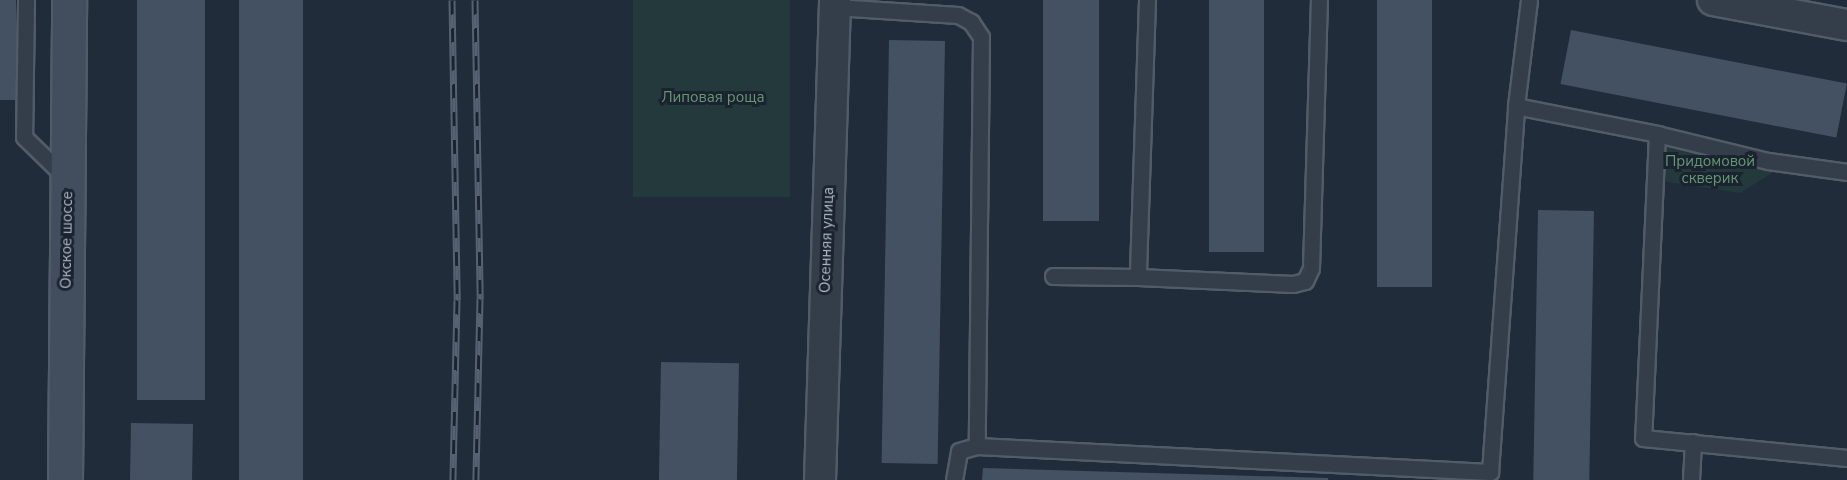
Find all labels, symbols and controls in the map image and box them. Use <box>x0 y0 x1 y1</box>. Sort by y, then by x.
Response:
park label: Липовая роща <box>661 89 765 107</box>
park label: Придомовой скверик <box>1665 152 1755 187</box>
street label: Осенняя улица <box>816 187 838 293</box>
street label: Окское шоссе <box>57 191 77 289</box>

